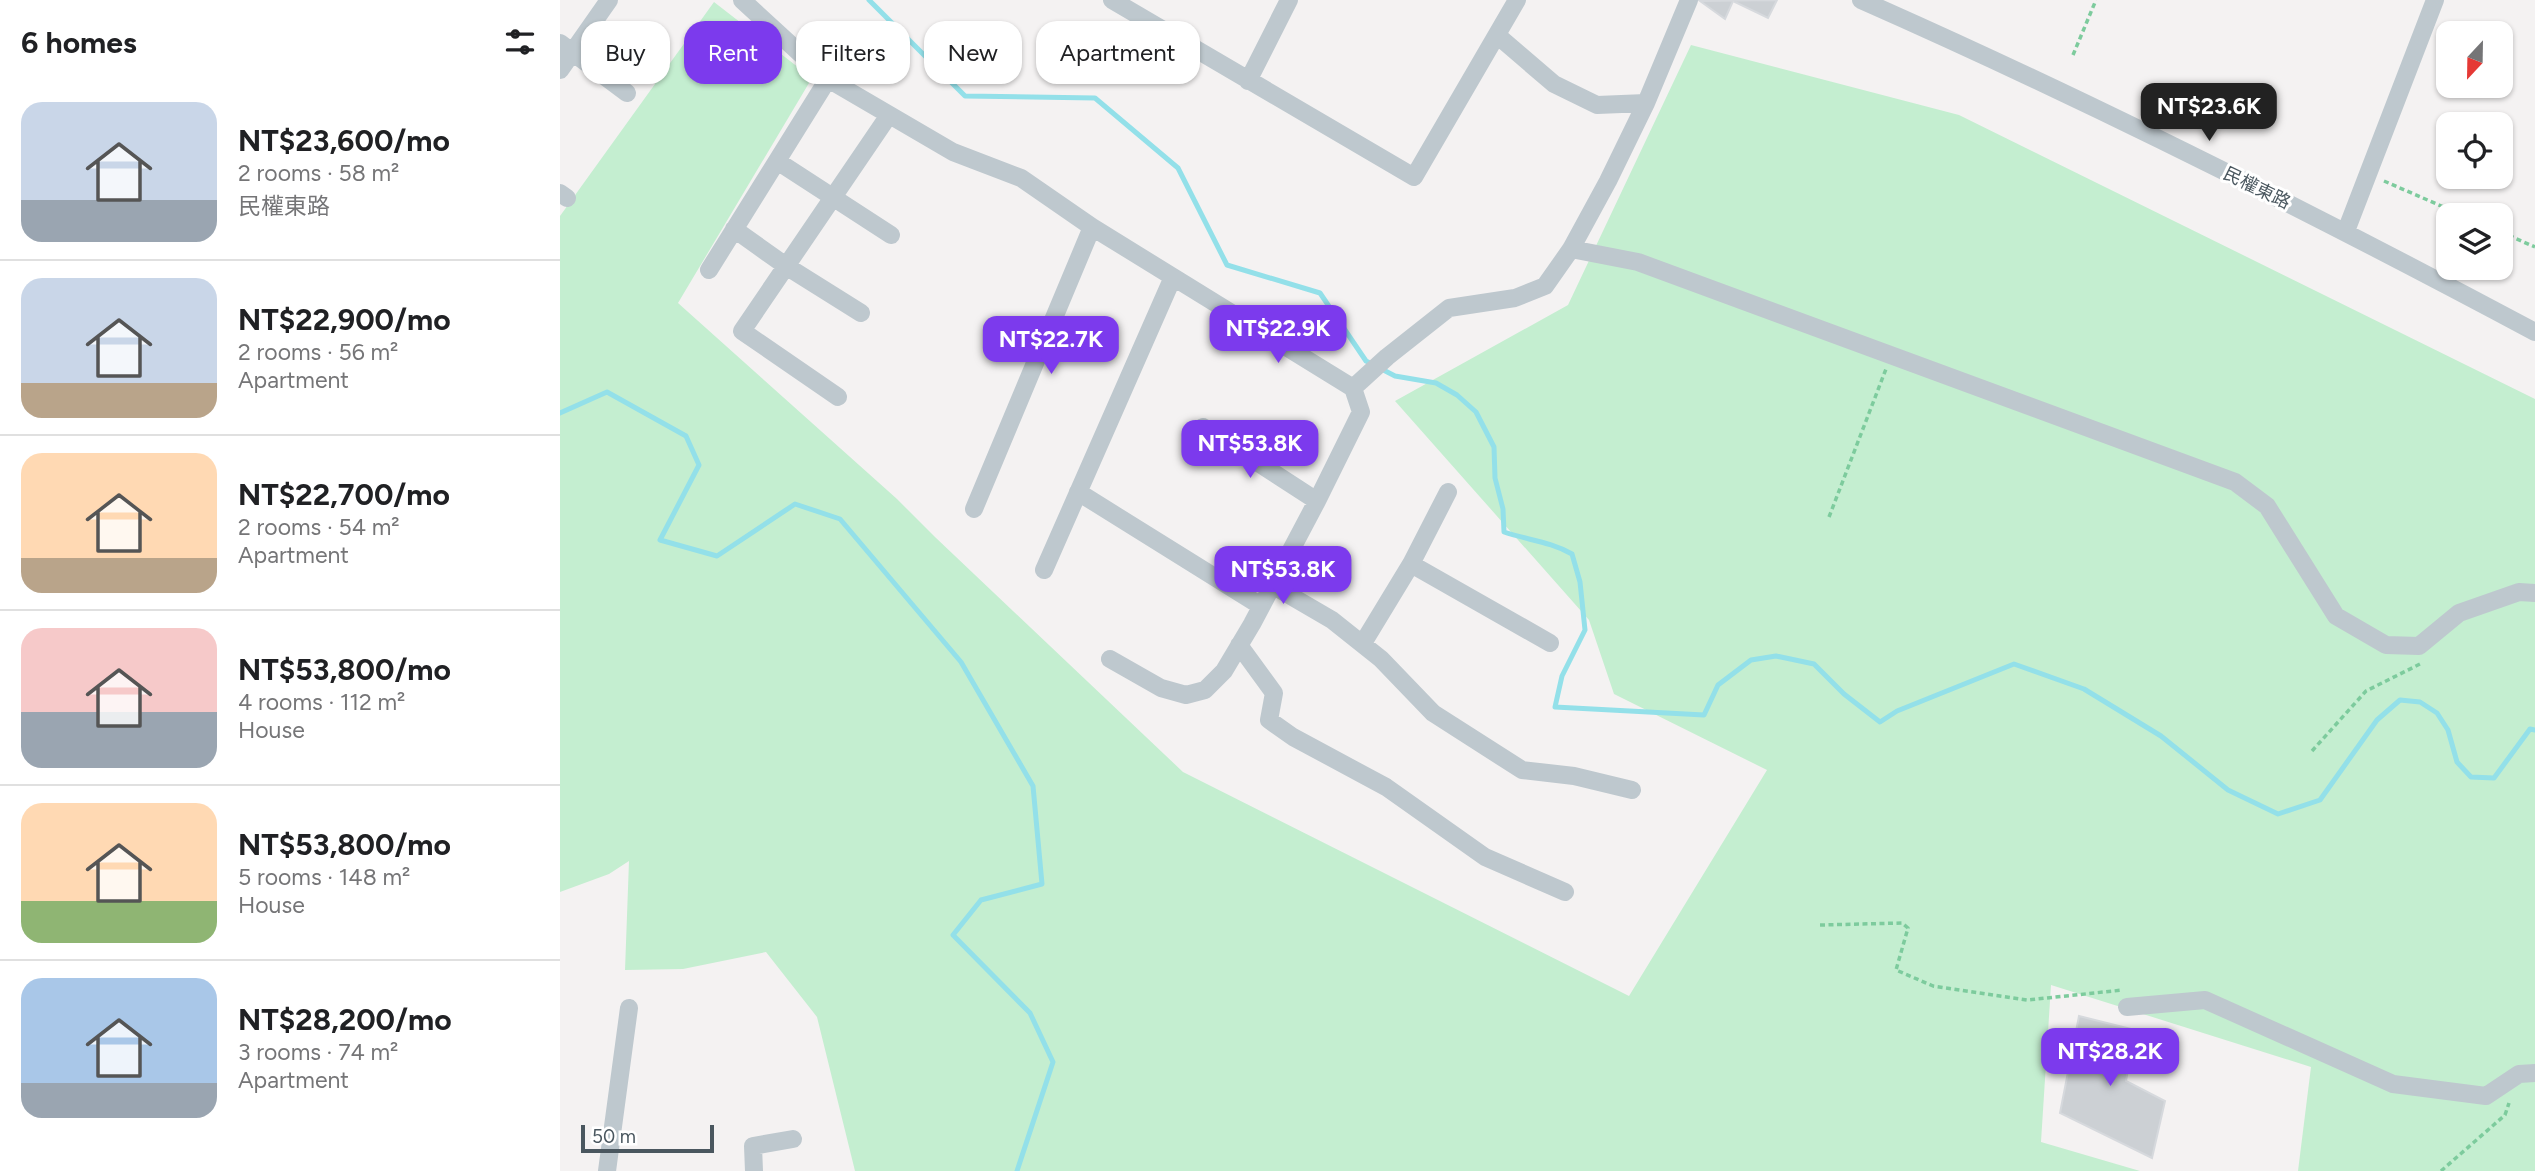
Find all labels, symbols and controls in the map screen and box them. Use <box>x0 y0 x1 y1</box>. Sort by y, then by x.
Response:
chip: Buy <box>581 21 670 84</box>
chip: Rent <box>684 21 782 84</box>
chip: Filters <box>796 21 910 84</box>
chip: New <box>924 21 1022 84</box>
chip: Apartment <box>1036 21 1200 84</box>
north arrow <box>2436 21 2513 98</box>
map controls <box>2436 21 2513 280</box>
icon: filters <box>501 23 539 61</box>
text: 6 homes <box>21 24 137 61</box>
pin: NT$23.6K <box>2137 83 2281 143</box>
text: NT$23.6K <box>2157 92 2261 120</box>
button: locate <box>2436 112 2513 189</box>
text: NT$23,600/mo <box>238 122 450 159</box>
icon: home <box>77 130 161 214</box>
text: 2 rooms · 58 m² <box>238 159 399 187</box>
street label: 民權東路 <box>2220 162 2294 214</box>
text: 民權東路 <box>238 192 330 220</box>
button: layers <box>2436 203 2513 280</box>
text: NT$22,900/mo <box>238 301 451 338</box>
icon: home <box>77 306 161 390</box>
pin: NT$22.9K <box>1206 306 1350 365</box>
text: NT$22.9K <box>1226 314 1330 342</box>
pin: NT$22.7K <box>979 316 1123 376</box>
text: NT$22.7K <box>999 325 1103 353</box>
text: 2 rooms · 56 m² <box>238 338 398 366</box>
text: Apartment <box>238 366 349 394</box>
pin: NT$53.8K <box>1178 420 1322 480</box>
text: NT$53.8K <box>1197 429 1303 457</box>
text: NT$22,700/mo <box>238 476 450 513</box>
icon: home <box>77 481 161 565</box>
text: 2 rooms · 54 m² <box>238 513 400 541</box>
text: Apartment <box>238 541 349 569</box>
pin: NT$53.8K <box>1211 546 1355 606</box>
text: NT$53.8K <box>1230 555 1336 583</box>
text: NT$53,800/mo <box>238 651 451 688</box>
icon: home <box>77 656 161 740</box>
text: 4 rooms · 112 m² <box>238 688 405 716</box>
text: House <box>238 716 305 744</box>
text: NT$53,800/mo <box>238 826 451 863</box>
icon: home <box>77 831 161 915</box>
text: 5 rooms · 148 m² <box>238 863 410 891</box>
text: House <box>238 891 305 919</box>
text: NT$28,200/mo <box>238 1001 452 1038</box>
icon: home <box>77 1006 161 1090</box>
pin: NT$28.2K <box>2038 1028 2182 1088</box>
text: NT$28.2K <box>2057 1037 2163 1065</box>
text: 3 rooms · 74 m² <box>238 1038 398 1066</box>
text: Apartment <box>238 1066 349 1094</box>
scale bar <box>581 1122 714 1154</box>
text: 50 m <box>592 1125 636 1148</box>

